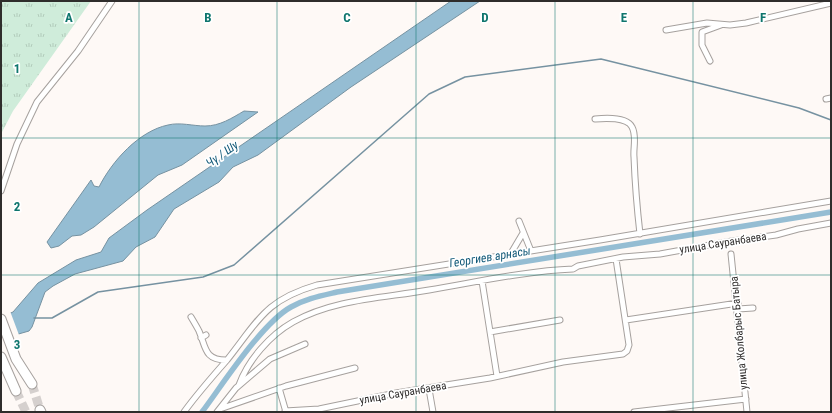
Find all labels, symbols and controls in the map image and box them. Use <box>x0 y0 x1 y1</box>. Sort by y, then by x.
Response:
text: A <box>65 10 73 25</box>
text: B <box>204 10 212 25</box>
text: C <box>343 10 351 25</box>
text: D <box>481 10 489 25</box>
text: E <box>621 10 628 25</box>
text: F <box>760 10 766 25</box>
text: 1 <box>14 61 20 76</box>
water label: Чү / Шу <box>203 137 242 170</box>
text: 2 <box>14 199 21 214</box>
street label: улица Сауранбаева <box>679 230 767 256</box>
water label: Георгиев арнасы <box>448 244 532 270</box>
street label: улица Жолбарыс Батыра <box>728 276 750 390</box>
text: 3 <box>14 337 20 352</box>
street label: улица Сауранбаева <box>359 379 447 407</box>

